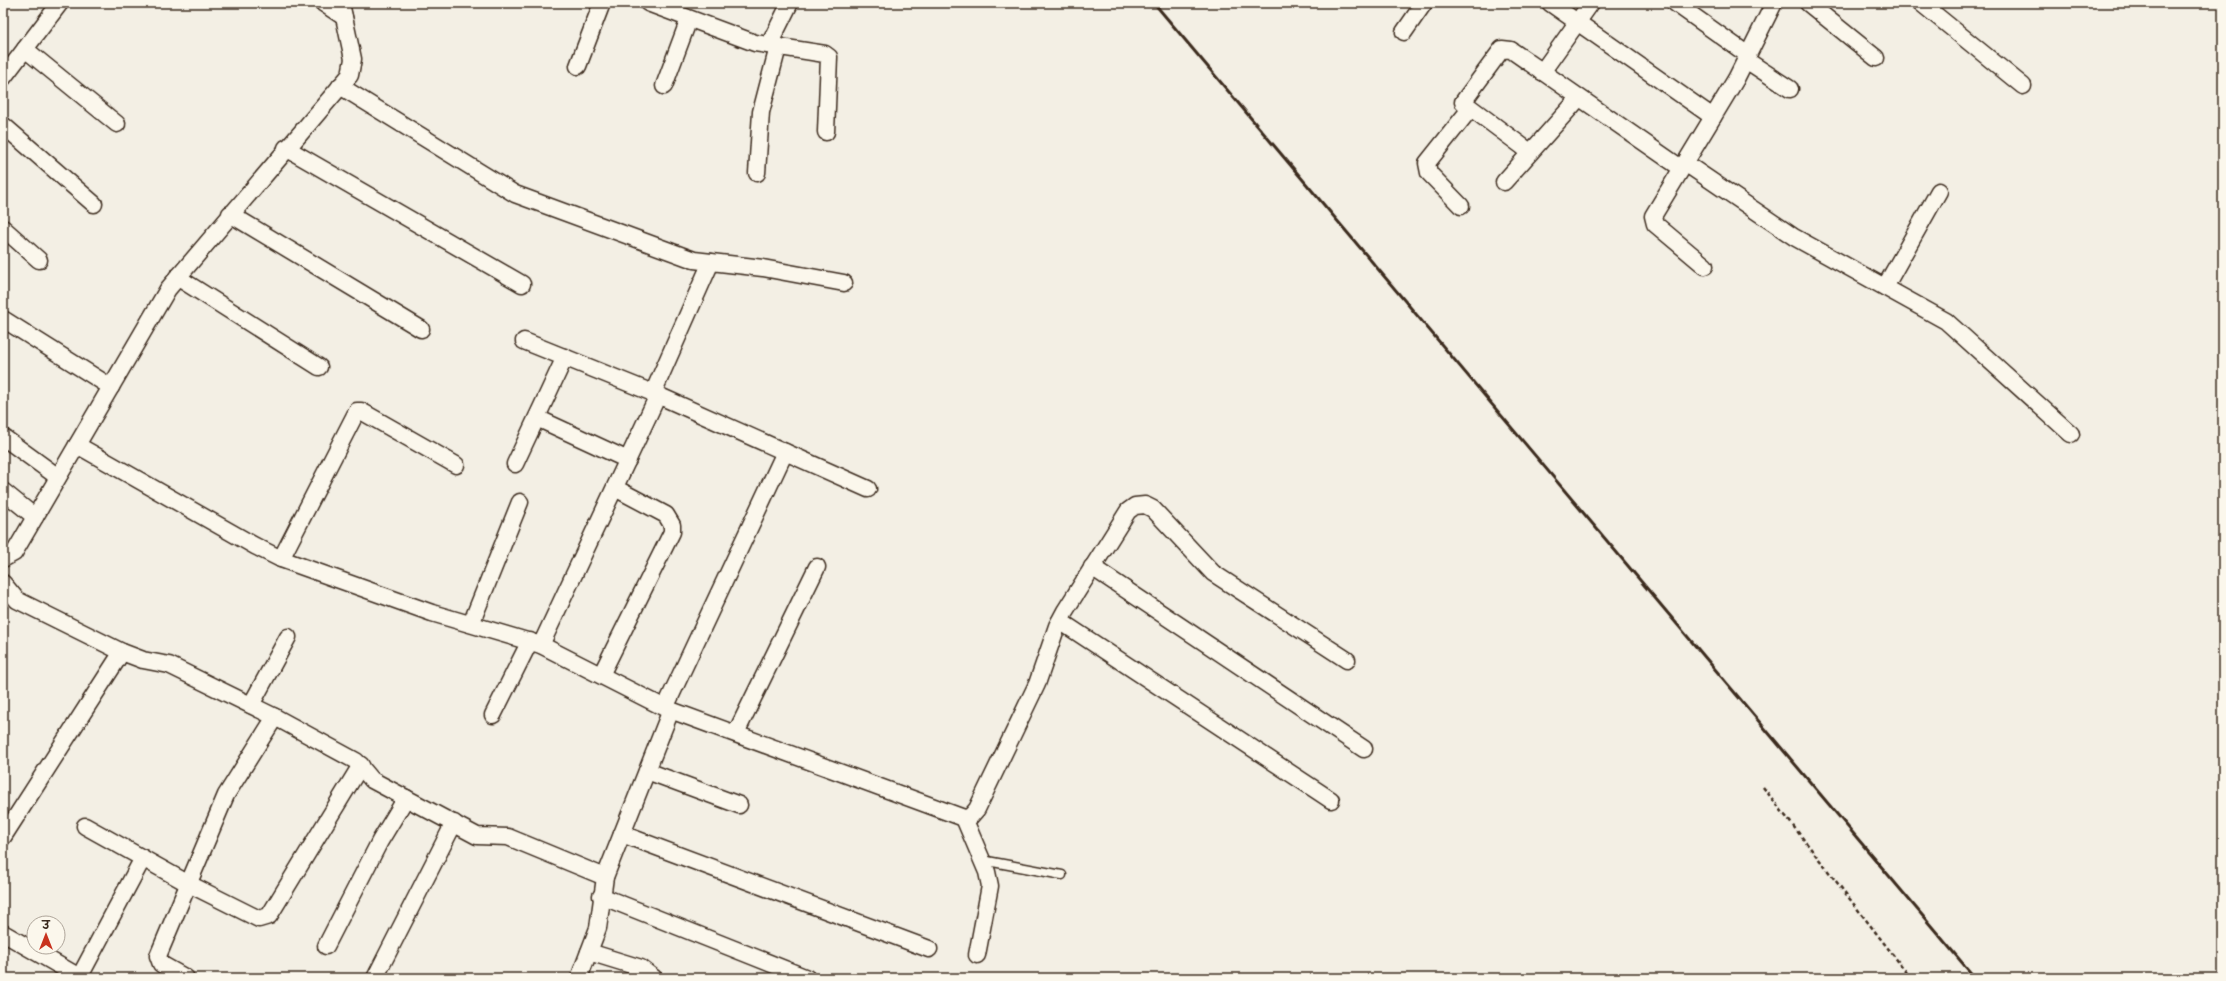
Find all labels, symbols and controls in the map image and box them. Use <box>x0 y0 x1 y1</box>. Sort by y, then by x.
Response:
north arrow <box>26 915 66 955</box>
text: उ <box>41 918 51 933</box>

